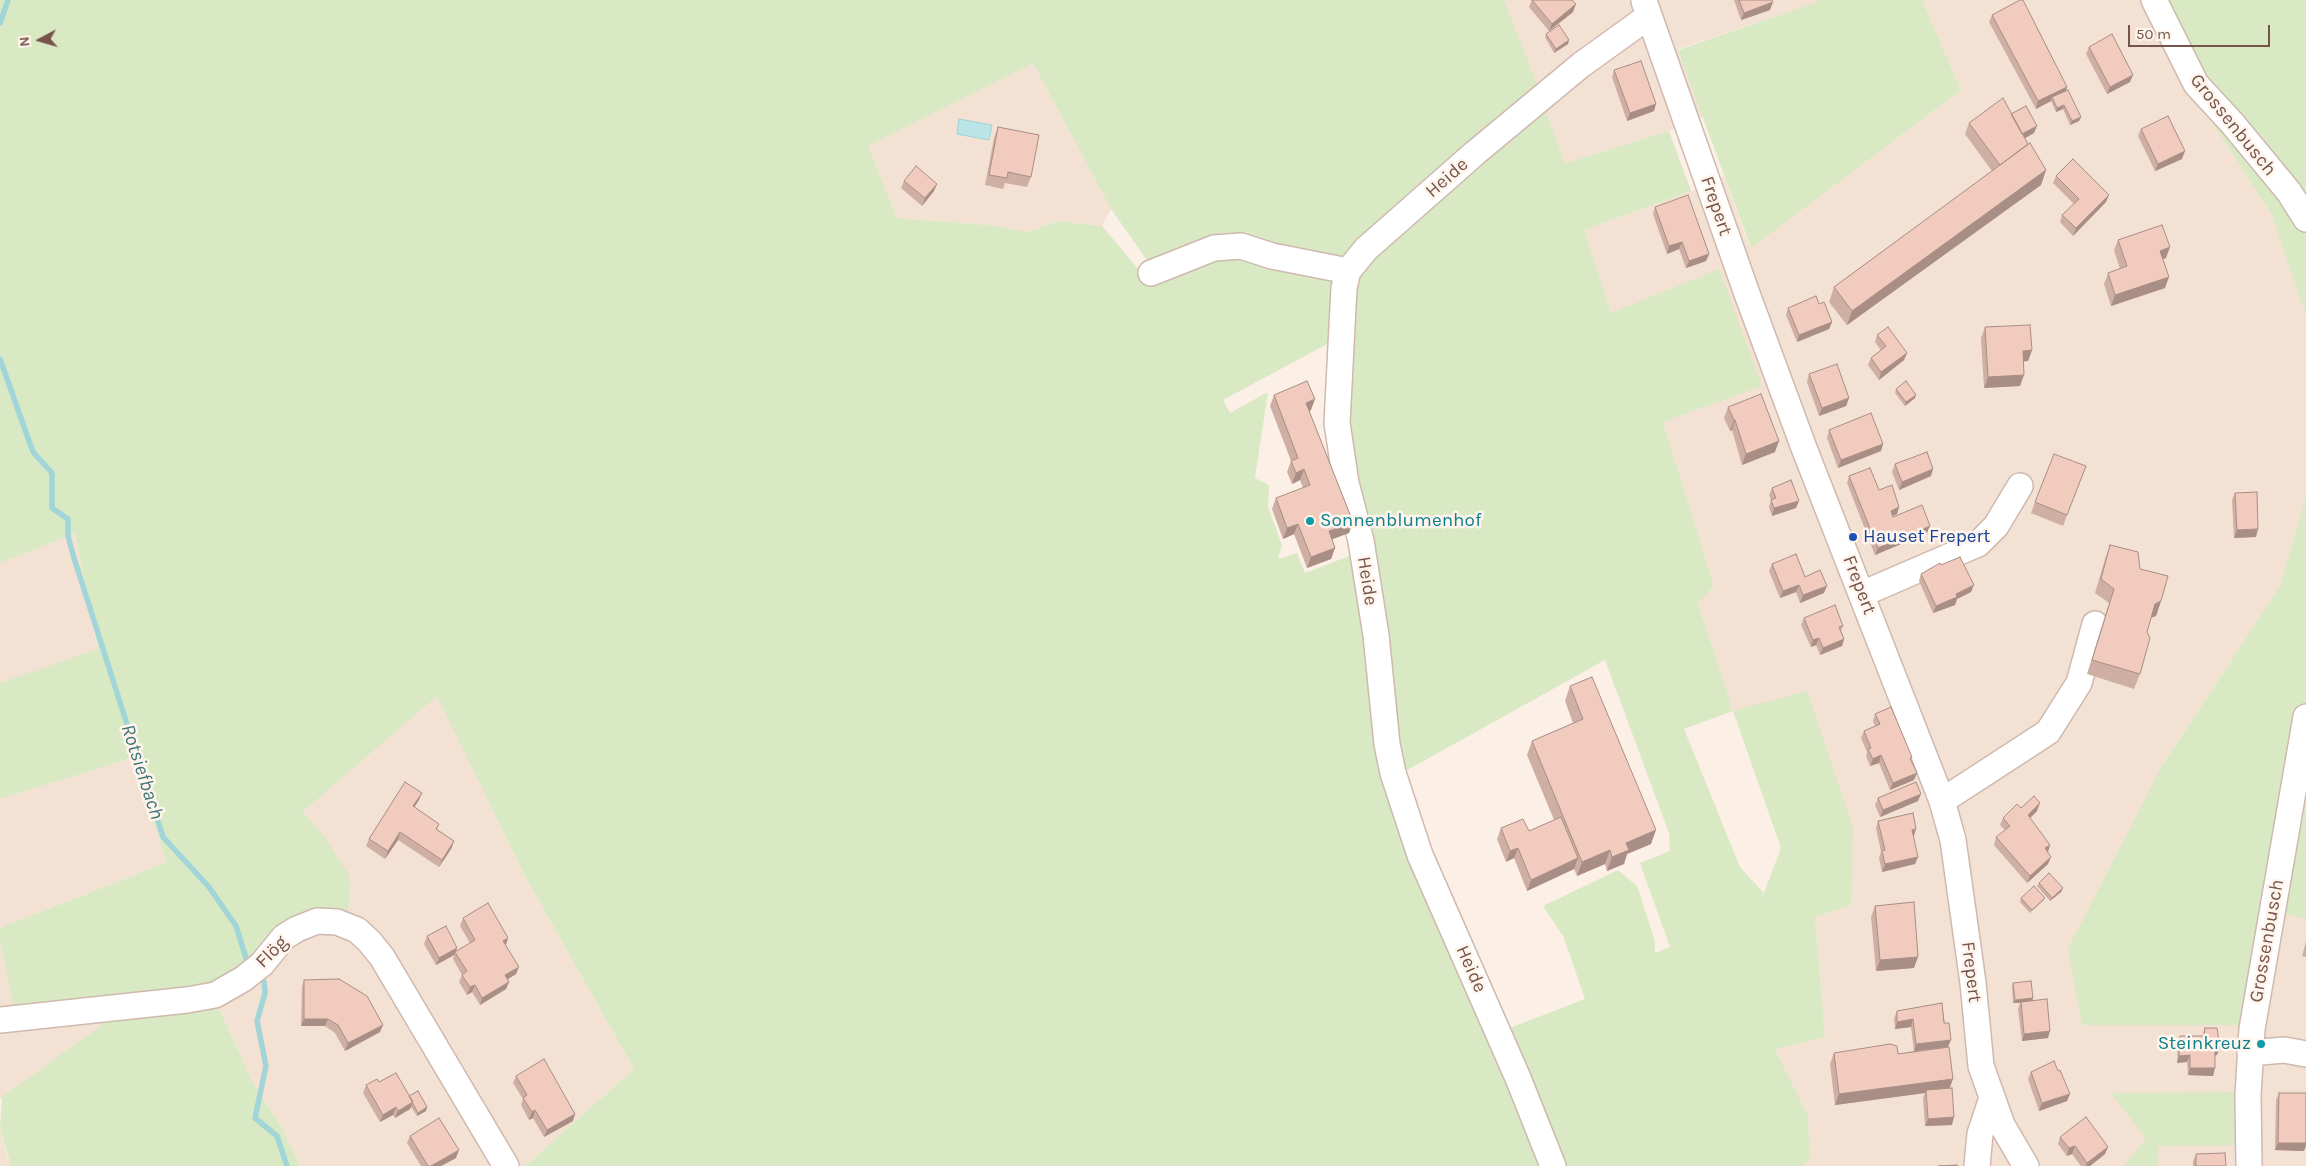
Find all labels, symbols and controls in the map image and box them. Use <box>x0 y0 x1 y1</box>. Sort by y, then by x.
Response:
north arrow <box>15 15 65 65</box>
scale bar <box>2131 15 2274 47</box>
text: 50 m <box>2136 25 2171 43</box>
text: N <box>16 36 34 48</box>
street label: Grossenbusch <box>2185 69 2281 181</box>
street label: Heide <box>1421 153 1473 203</box>
street label: Frepert <box>1695 173 1737 239</box>
place label: Sonnenblumenhof <box>1320 510 1481 532</box>
marker: Sonnenblumenhof <box>1304 515 1316 527</box>
place label: Hauset Frepert <box>1863 526 1991 548</box>
marker: Hauset Frepert <box>1847 531 1859 543</box>
street label: Frepert <box>1837 552 1881 618</box>
street label: Heide <box>1352 555 1382 607</box>
water label: Rotsiefbach <box>115 721 169 823</box>
street label: Grossenbusch <box>2245 878 2289 1004</box>
street label: Flög <box>251 931 293 973</box>
street label: Frepert <box>1956 940 1986 1004</box>
street label: Heide <box>1451 942 1491 996</box>
place label: Steinkreuz <box>2158 1033 2251 1055</box>
marker: Steinkreuz <box>2255 1038 2267 1050</box>

